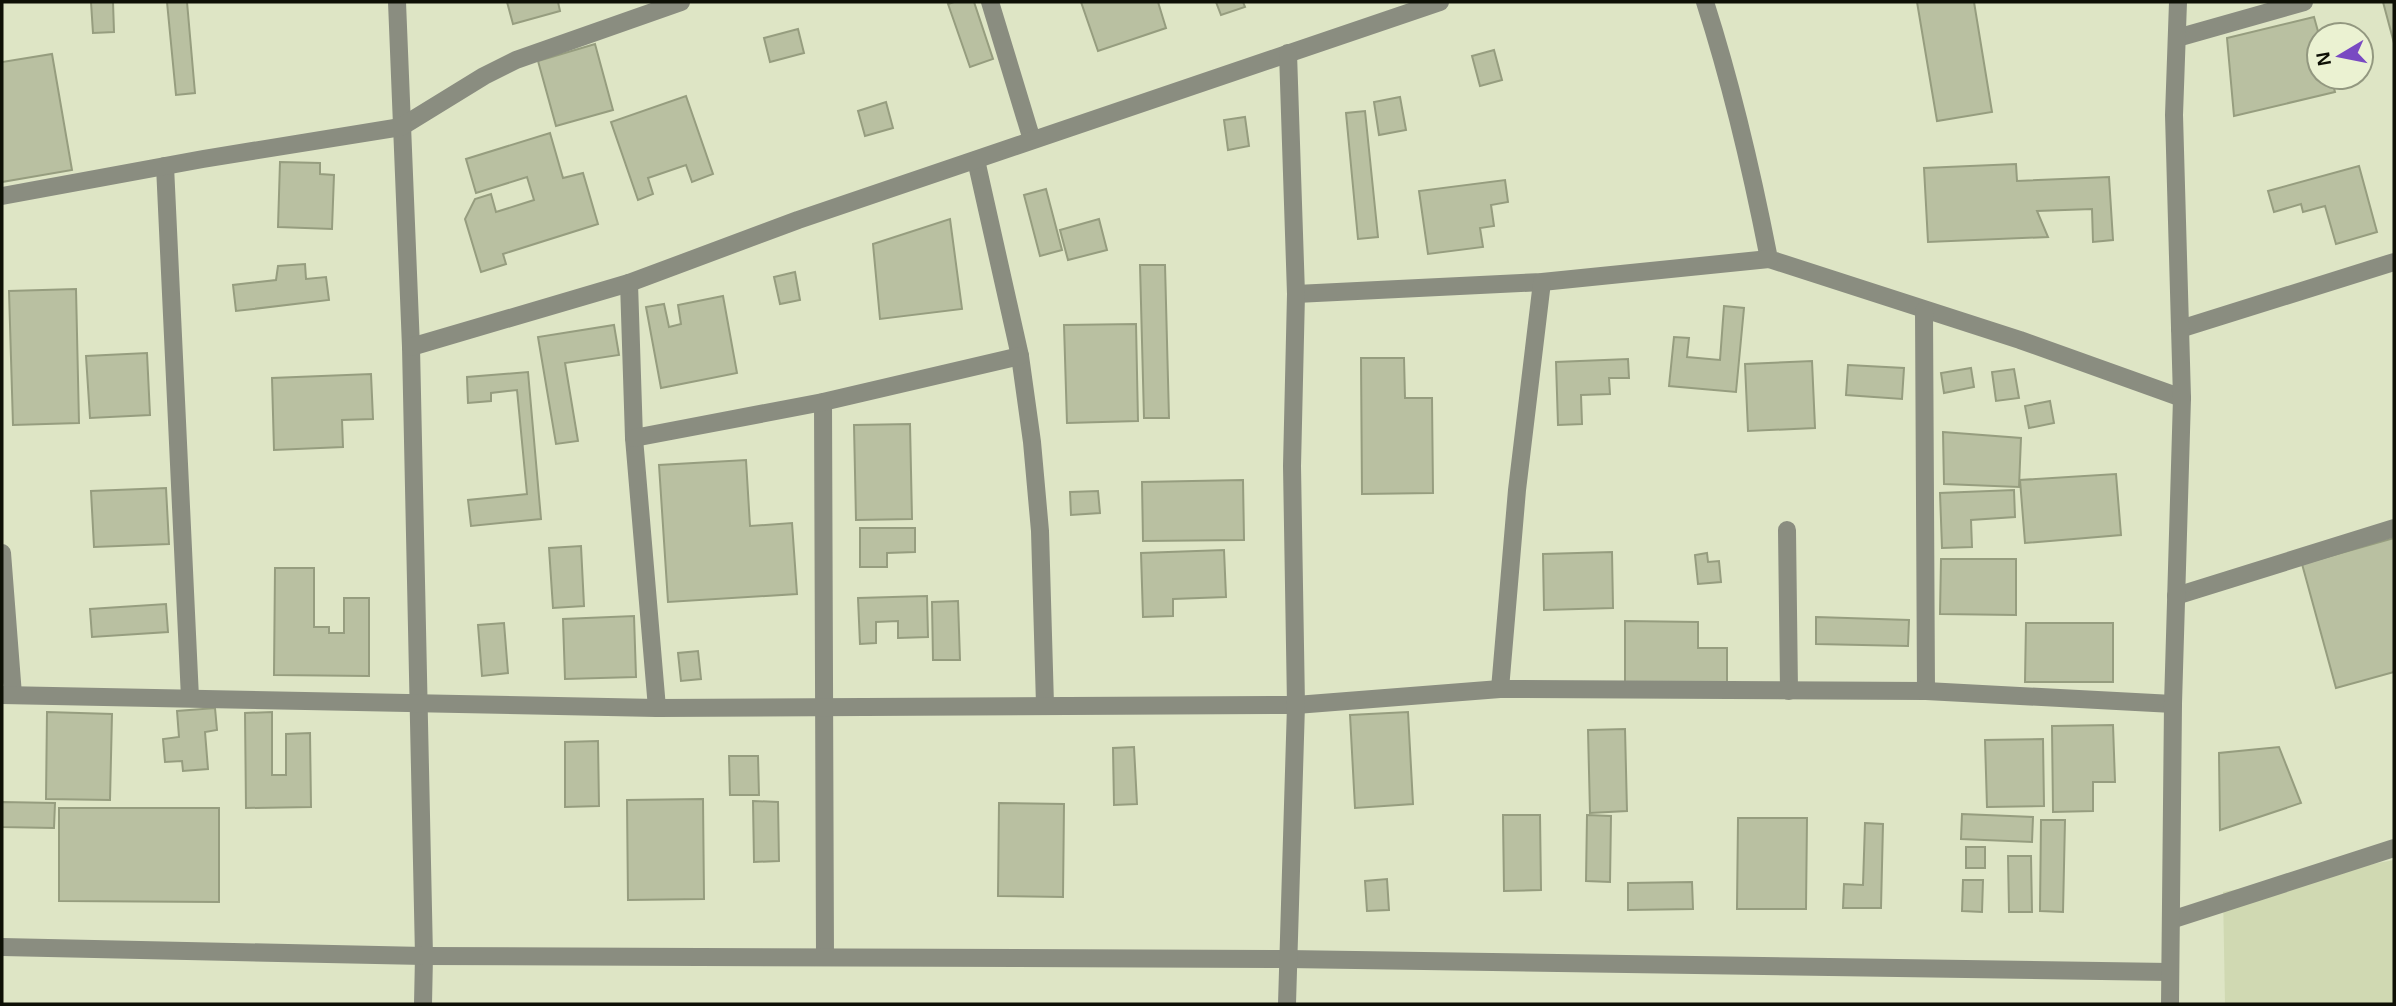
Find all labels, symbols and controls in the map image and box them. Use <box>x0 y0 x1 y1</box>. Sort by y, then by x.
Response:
north arrow <box>2305 21 2375 91</box>
text: N <box>2312 50 2335 67</box>

